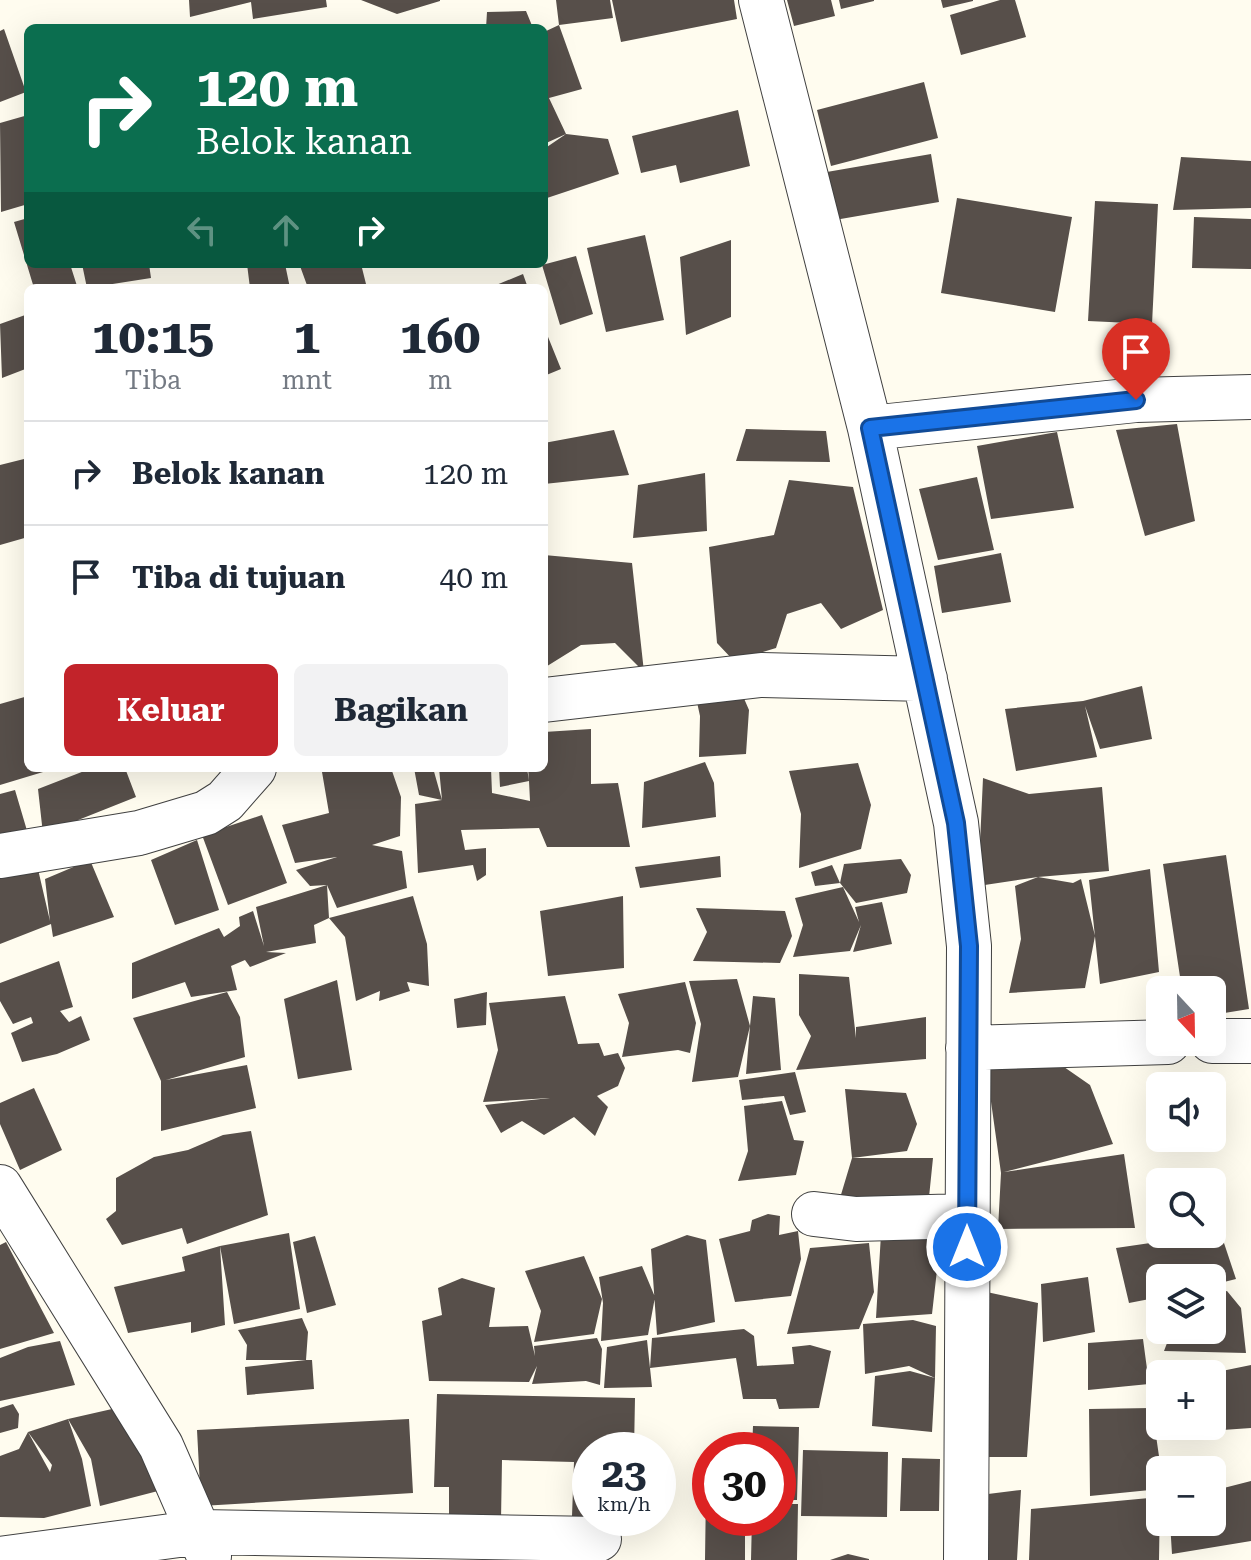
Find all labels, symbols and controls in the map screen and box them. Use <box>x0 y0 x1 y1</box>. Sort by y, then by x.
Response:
text: 120 m <box>196 54 358 120</box>
icon: right <box>64 56 168 160</box>
text: Belok kanan <box>196 121 412 163</box>
icon: left <box>180 208 224 252</box>
icon: ahead <box>264 208 308 252</box>
icon: right <box>348 208 392 252</box>
text: 10:15 <box>92 309 214 365</box>
text: 1 <box>294 309 320 365</box>
text: 160 <box>400 309 480 365</box>
pin <box>1102 318 1170 400</box>
icon: arrive <box>1114 330 1158 374</box>
text: Tiba <box>125 365 181 395</box>
text: mnt <box>282 365 332 395</box>
text: m <box>428 365 452 395</box>
icon: right <box>64 451 108 495</box>
text: Belok kanan <box>132 456 325 491</box>
text: 120 m <box>423 456 508 491</box>
icon: arrive <box>64 555 108 599</box>
text: Tiba di tujuan <box>132 560 345 595</box>
text: 40 m <box>439 560 508 595</box>
button: Keluar <box>64 664 278 756</box>
button: Bagikan <box>294 664 508 756</box>
north arrow <box>1146 976 1226 1056</box>
map controls <box>1146 976 1226 1536</box>
button: sound <box>1146 1072 1226 1152</box>
button: search <box>1146 1168 1226 1248</box>
position arrow <box>925 1205 1009 1289</box>
button: layers <box>1146 1264 1226 1344</box>
button: + <box>1146 1360 1226 1440</box>
speed limit sign: 30 <box>692 1432 796 1536</box>
text: 23 <box>602 1450 646 1497</box>
button: − <box>1146 1456 1226 1536</box>
text: km/h <box>597 1492 651 1516</box>

